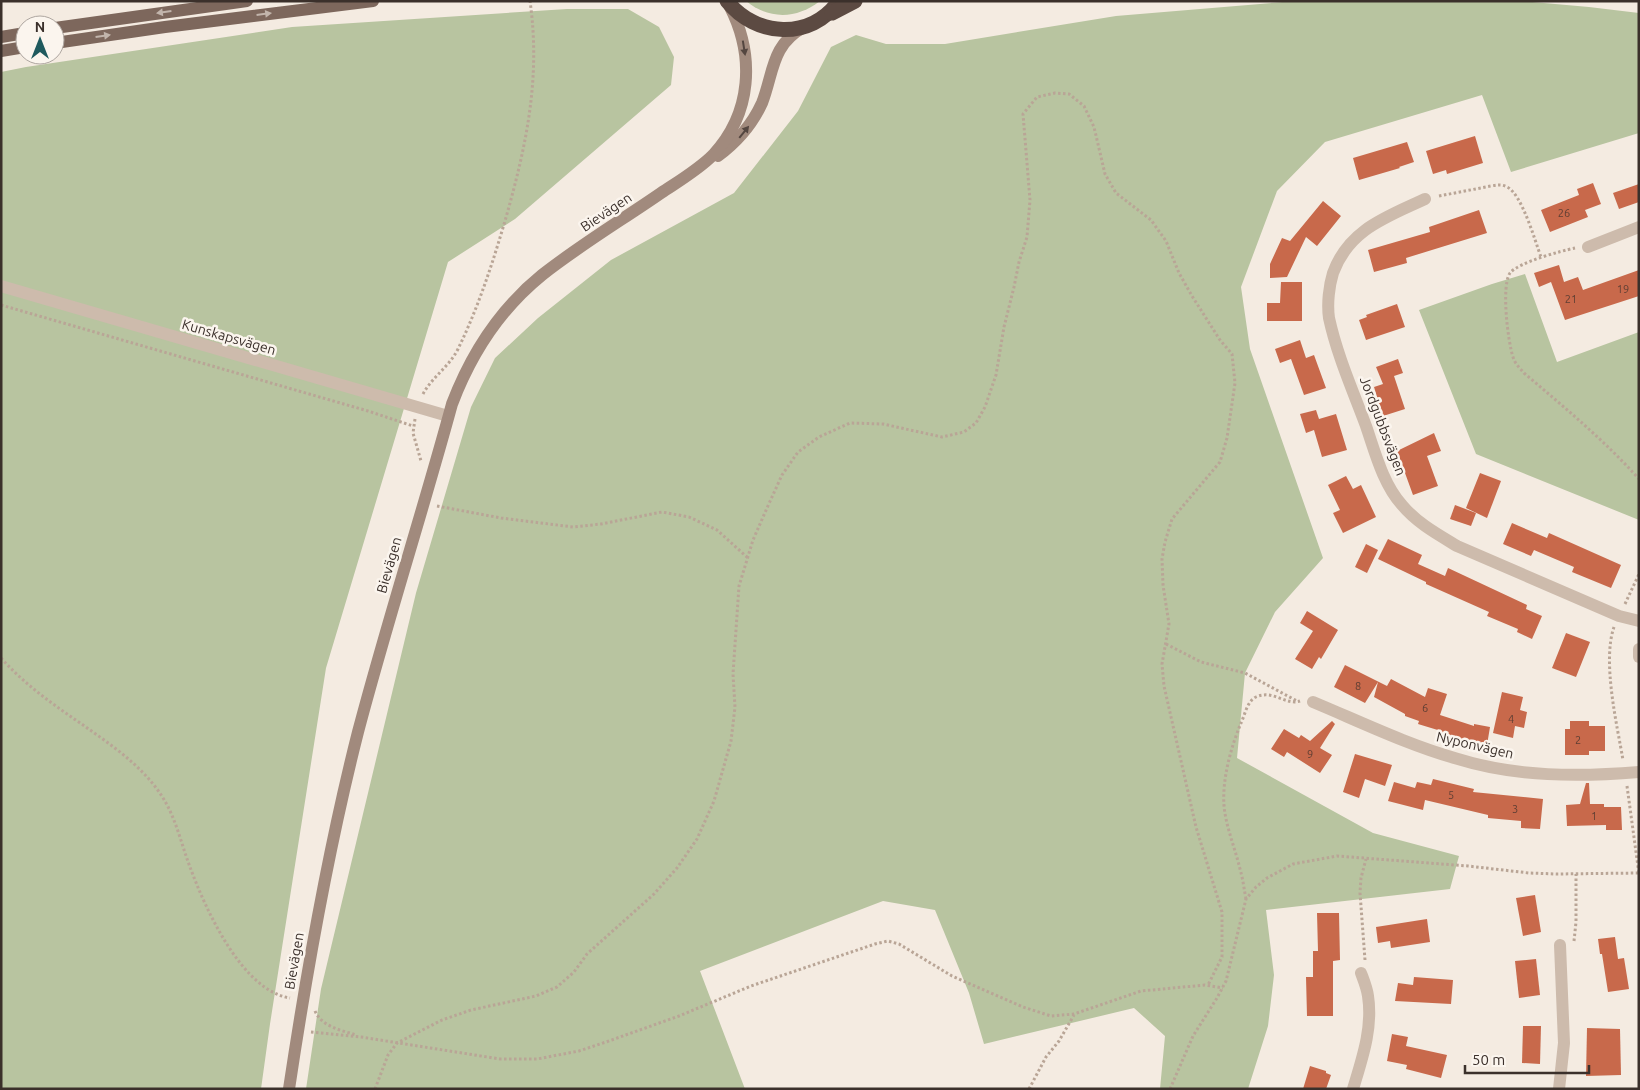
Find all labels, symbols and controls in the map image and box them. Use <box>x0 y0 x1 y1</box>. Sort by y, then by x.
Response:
one-way arrow <box>155 8 171 16</box>
one-way arrow <box>257 10 273 18</box>
north arrow <box>15 15 65 65</box>
text: N <box>35 19 45 35</box>
one-way arrow <box>96 31 112 39</box>
one-way arrow <box>741 40 749 56</box>
one-way arrow <box>739 125 750 138</box>
street label: Bievägen <box>578 189 634 235</box>
house number: 26 <box>1558 207 1570 219</box>
house number: 19 <box>1617 283 1629 295</box>
house number: 21 <box>1565 293 1577 305</box>
street label: Kunskapsvägen <box>180 316 278 358</box>
street label: Jordgubbsvägen <box>1357 374 1409 478</box>
street label: Bievägen <box>373 535 405 595</box>
house number: 8 <box>1355 680 1361 692</box>
house number: 6 <box>1422 702 1428 714</box>
house number: 4 <box>1508 713 1514 725</box>
street label: Nyponvägen <box>1435 728 1515 762</box>
house number: 2 <box>1575 734 1581 746</box>
house number: 9 <box>1307 748 1313 760</box>
house number: 5 <box>1448 789 1454 801</box>
house number: 3 <box>1512 803 1518 815</box>
house number: 1 <box>1591 810 1597 822</box>
street label: Bievägen <box>281 931 307 991</box>
scale bar <box>1465 1042 1589 1074</box>
text: 50 m <box>1472 1051 1505 1068</box>

